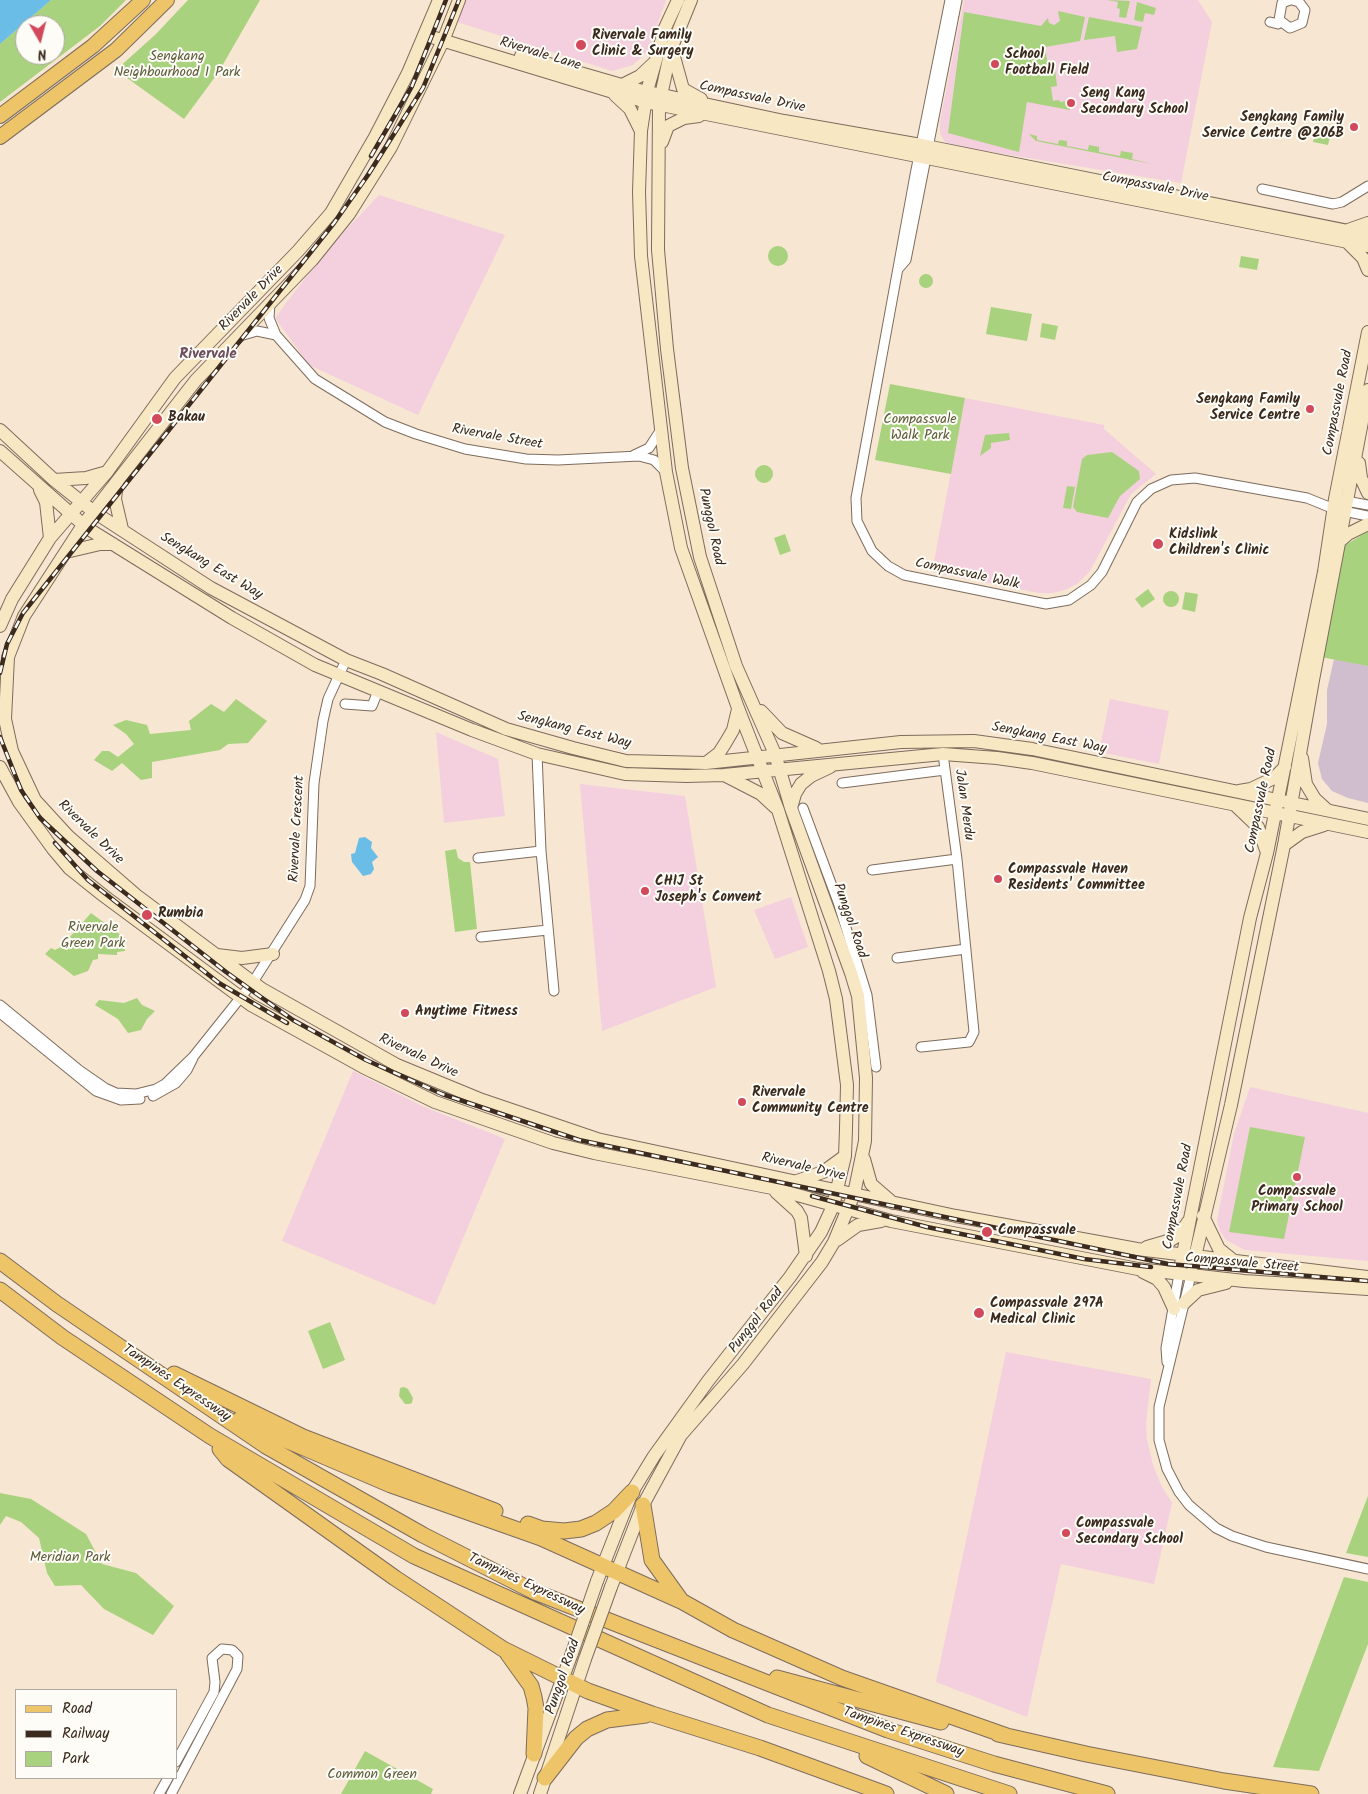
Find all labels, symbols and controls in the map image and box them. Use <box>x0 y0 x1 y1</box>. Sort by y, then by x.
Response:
north arrow <box>15 15 65 65</box>
place label: Rivervale Family Clinic & Surgery <box>592 29 694 62</box>
street label: Rivervale Lane <box>497 35 583 75</box>
marker: Rivervale Family Clinic & Surgery <box>574 38 588 52</box>
text: N <box>36 42 48 65</box>
place label: School Football Field <box>1005 48 1089 80</box>
park label: Sengkang Neighbourhood 1 Park <box>114 50 240 82</box>
marker: School Football Field <box>989 58 1001 70</box>
street label: Compassvale Drive <box>697 79 807 117</box>
place label: Seng Kang Secondary School <box>1081 87 1188 120</box>
marker: Seng Kang Secondary School <box>1065 97 1077 109</box>
place label: Sengkang Family Service Centre @206B <box>1202 111 1344 144</box>
marker: Sengkang Family Service Centre @206B <box>1348 121 1360 133</box>
street label: Compassvale Drive <box>1100 169 1210 207</box>
street label: Rivervale Drive <box>216 262 288 336</box>
district label: Rivervale <box>179 346 237 364</box>
street label: Compassvale Road <box>1321 349 1357 457</box>
place label: Sengkang Family Service Centre <box>1196 393 1300 426</box>
marker: Sengkang Family Service Centre <box>1304 403 1316 415</box>
place label: Bakau <box>168 411 205 427</box>
marker: Bakau <box>150 412 164 426</box>
park label: Compassvale Walk Park <box>883 413 957 446</box>
street label: Rivervale Street <box>450 422 544 454</box>
street label: Punggol Road <box>694 487 726 567</box>
place label: Kidslink Children's Clinic <box>1169 528 1269 560</box>
street label: Sengkang East Way <box>157 530 265 604</box>
marker: Kidslink Children's Clinic <box>1151 537 1165 551</box>
street label: Compassvale Walk <box>913 556 1021 594</box>
street label: Sengkang East Way <box>515 709 633 753</box>
street label: Sengkang East Way <box>990 720 1108 758</box>
street label: Compassvale Road <box>1243 747 1281 855</box>
street label: Jalan Merdu <box>950 768 976 842</box>
street label: Rivervale Crescent <box>287 775 309 883</box>
street label: Rivervale Drive <box>53 797 127 869</box>
place label: Compassvale Haven Residents' Committee <box>1008 863 1145 896</box>
marker: Compassvale Haven Residents' Committee <box>992 873 1004 885</box>
place label: CHIJ St Joseph's Convent <box>655 875 762 908</box>
street label: Punggol Road <box>828 881 870 961</box>
marker: CHIJ St Joseph's Convent <box>639 885 651 897</box>
place label: Rumbia <box>158 907 203 923</box>
marker: Rumbia <box>140 908 154 922</box>
park label: Rivervale Green Park <box>61 921 125 954</box>
place label: Anytime Fitness <box>415 1005 518 1021</box>
marker: Anytime Fitness <box>399 1007 411 1019</box>
street label: Rivervale Drive <box>376 1031 460 1083</box>
place label: Rivervale Community Centre <box>752 1086 869 1118</box>
marker: Rivervale Community Centre <box>736 1096 748 1108</box>
street label: Compassvale Road <box>1161 1143 1197 1251</box>
street label: Rivervale Drive <box>760 1150 846 1186</box>
marker: Compassvale Primary School <box>1291 1171 1303 1183</box>
place label: Compassvale Primary School <box>1251 1185 1343 1218</box>
place label: Compassvale <box>998 1224 1076 1240</box>
marker: Compassvale <box>980 1225 994 1239</box>
street label: Compassvale Street <box>1184 1251 1300 1277</box>
street label: Punggol Road <box>726 1285 788 1357</box>
place label: Compassvale 297A Medical Clinic <box>990 1297 1104 1330</box>
marker: Compassvale 297A Medical Clinic <box>972 1306 986 1320</box>
street label: Tampines Expressway <box>119 1342 233 1426</box>
place label: Compassvale Secondary School <box>1076 1517 1183 1550</box>
marker: Compassvale Secondary School <box>1060 1527 1072 1539</box>
park label: Meridian Park <box>30 1551 110 1567</box>
street label: Tampines Expressway <box>465 1551 587 1619</box>
street label: Punggol Road <box>543 1637 585 1717</box>
legend <box>15 1689 178 1779</box>
text: Road <box>62 1697 92 1721</box>
street label: Tampines Expressway <box>840 1704 966 1762</box>
text: Railway <box>62 1722 109 1746</box>
text: Park <box>62 1747 89 1771</box>
park label: Common Green <box>327 1768 417 1784</box>

